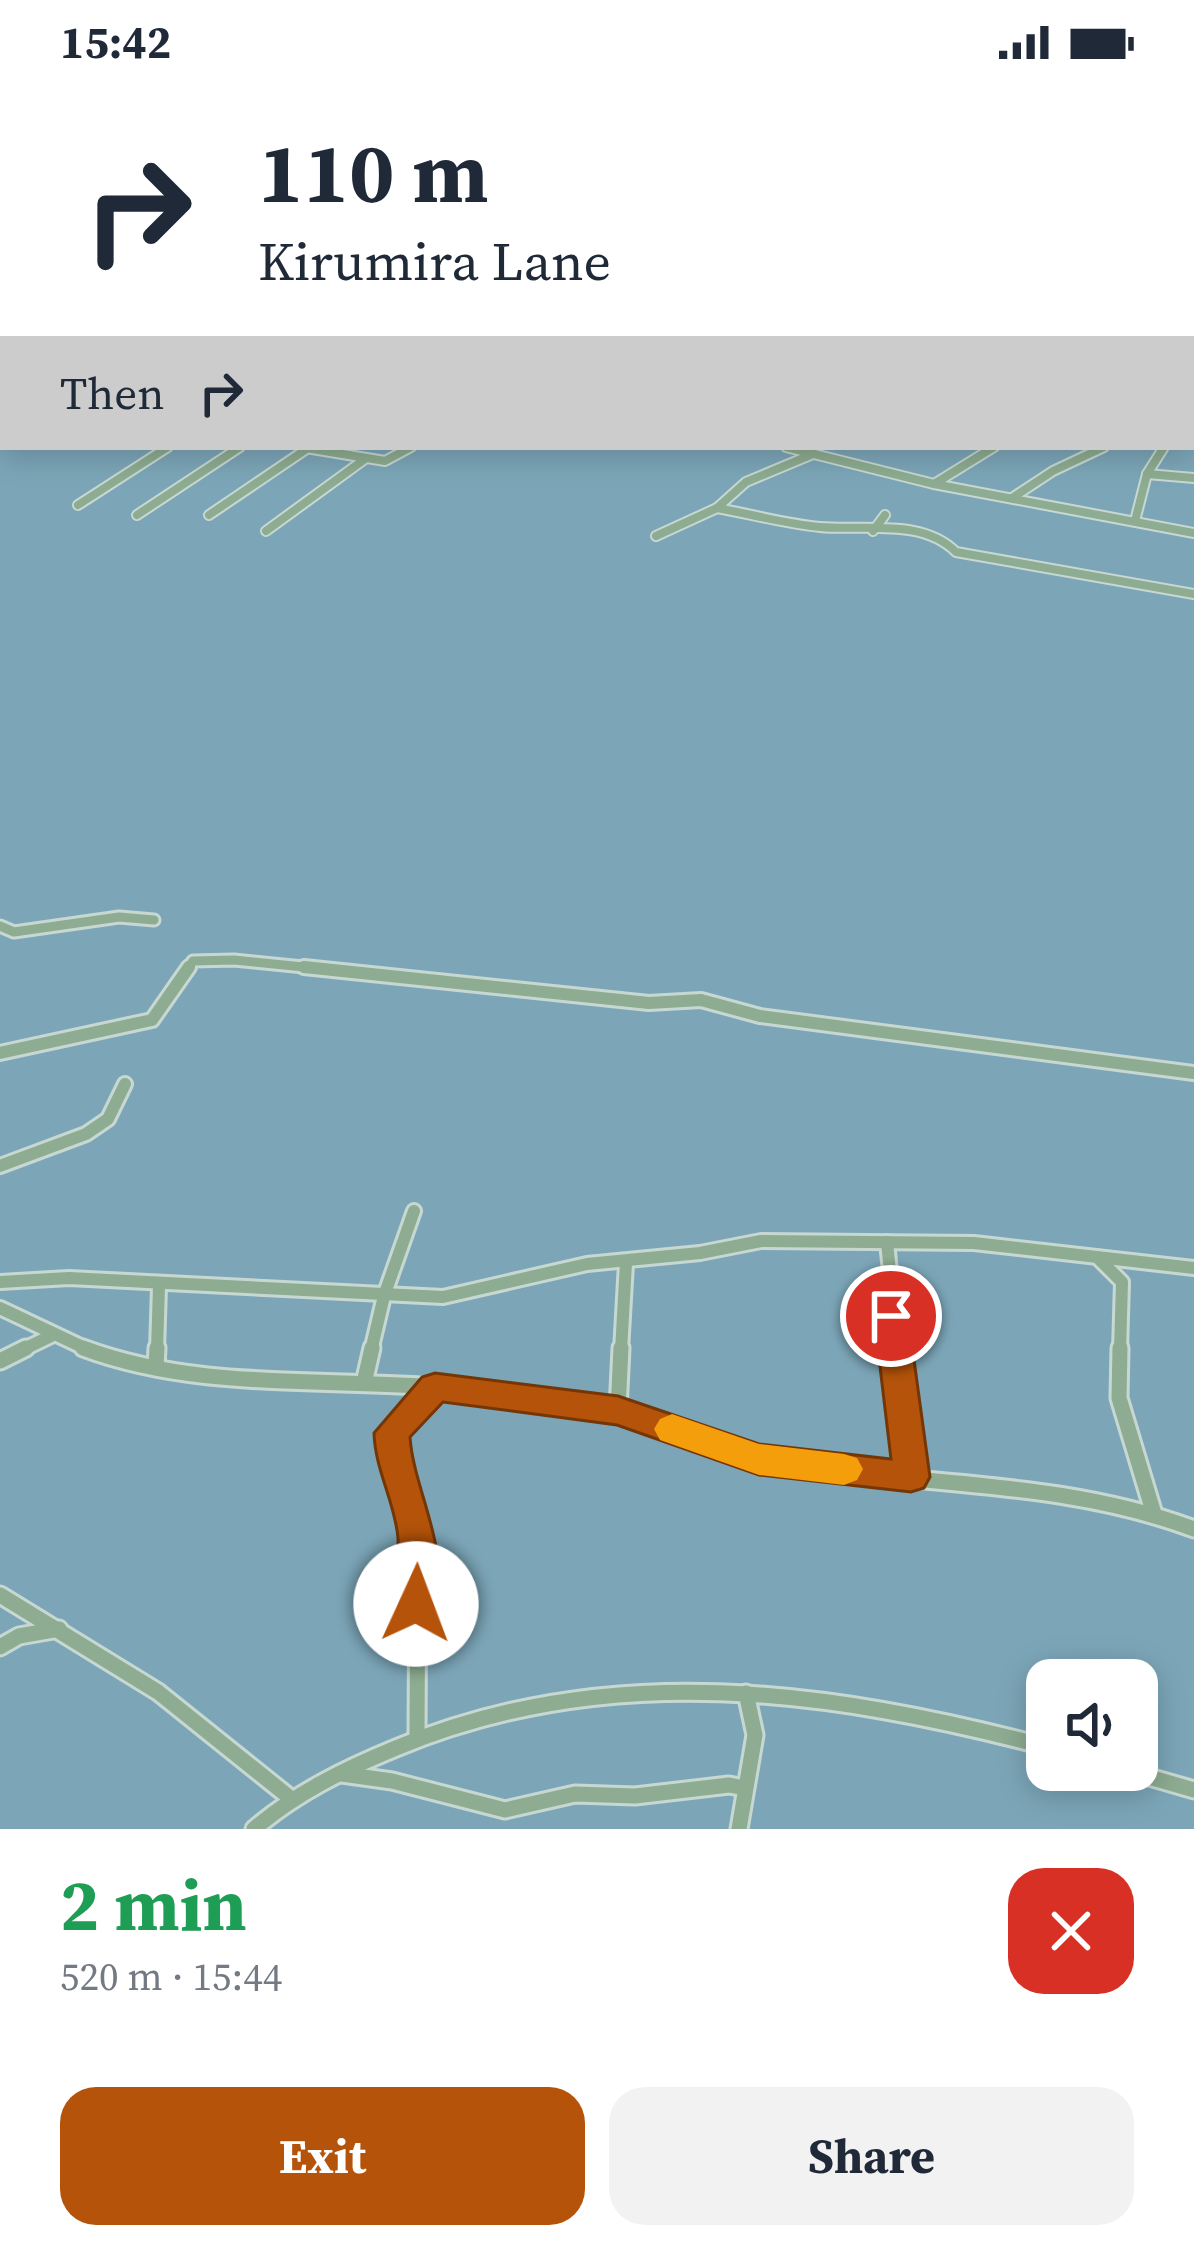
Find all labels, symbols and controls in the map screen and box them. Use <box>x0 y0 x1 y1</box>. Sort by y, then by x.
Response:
text: 15:42 <box>60 11 171 73</box>
text: 110 m <box>258 115 489 230</box>
icon: right <box>60 132 216 288</box>
text: Kirumira Lane <box>258 224 611 298</box>
icon: right <box>188 360 254 426</box>
text: Then <box>60 362 164 424</box>
pin <box>840 1265 942 1367</box>
icon: arrive <box>858 1283 924 1349</box>
position arrow <box>353 1541 479 1667</box>
map controls <box>1026 1659 1158 1791</box>
button: sound <box>1026 1659 1158 1791</box>
text: 2 min <box>60 1855 247 1954</box>
button: close <box>1008 1868 1134 1994</box>
text: 520 m · 15:44 <box>60 1950 282 2003</box>
button: Exit <box>60 2087 585 2225</box>
button: Share <box>609 2087 1134 2225</box>

